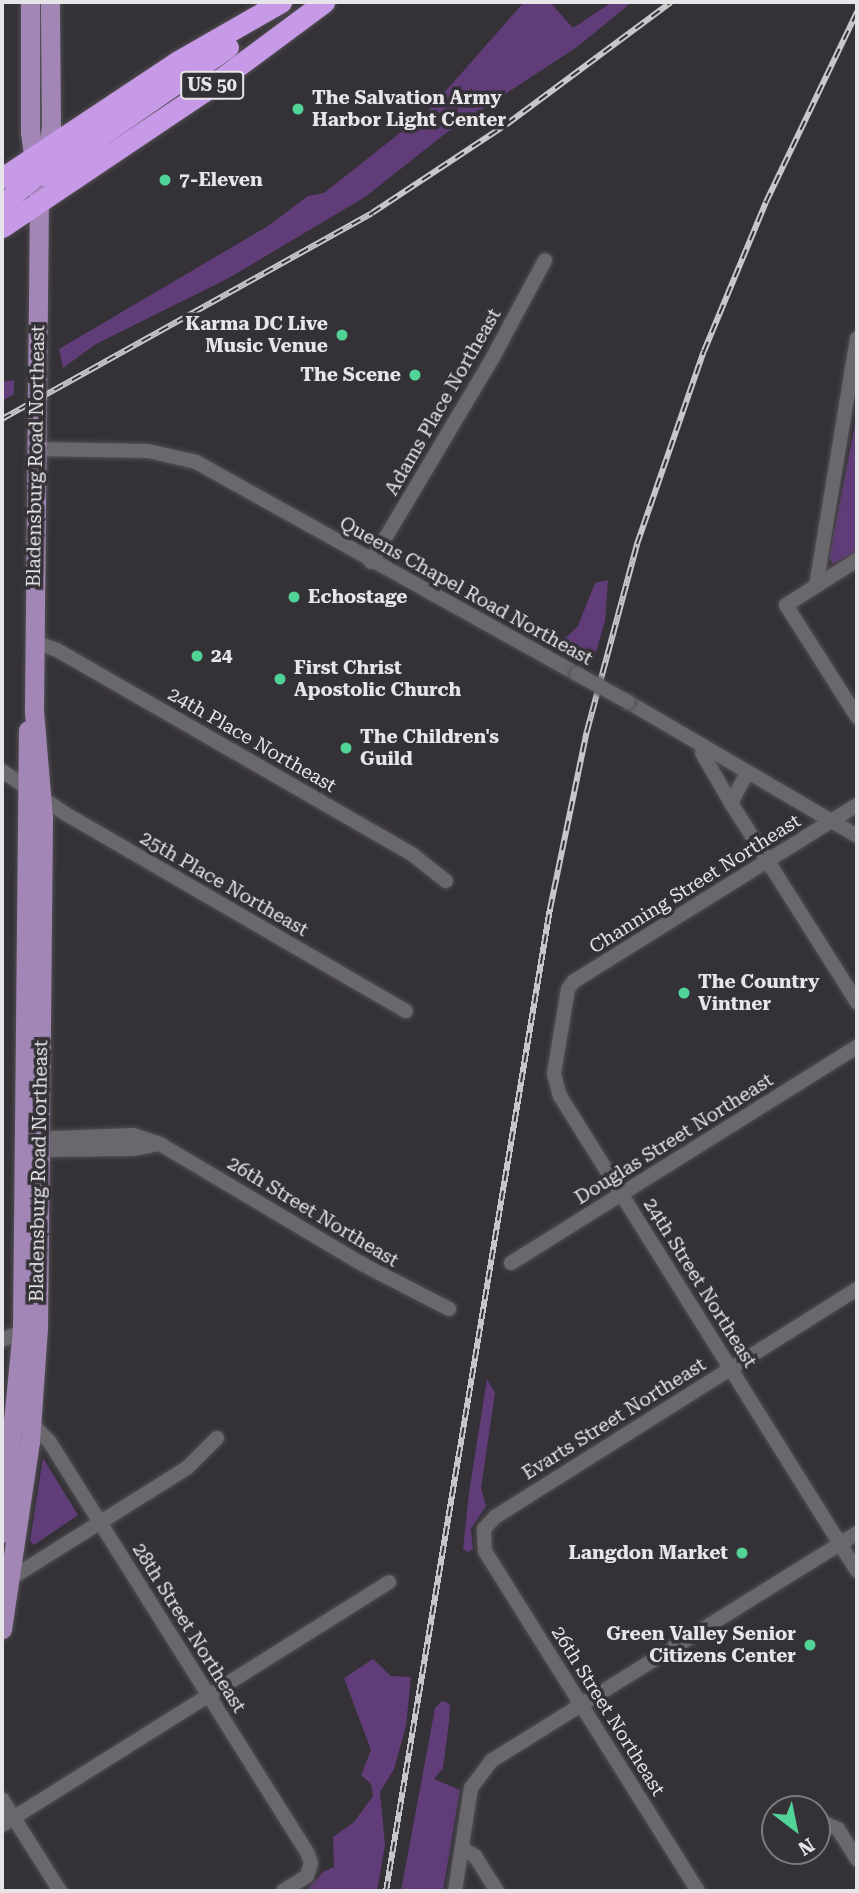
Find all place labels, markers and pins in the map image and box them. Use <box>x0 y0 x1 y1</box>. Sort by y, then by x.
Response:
place label: The Salvation Army Harbor Light Center <box>312 87 506 131</box>
marker: The Salvation Army Harbor Light Center <box>290 101 306 117</box>
place label: 7-Eleven <box>179 169 263 191</box>
marker: 7-Eleven <box>157 172 173 188</box>
place label: Karma DC Live Music Venue <box>185 313 328 357</box>
marker: Karma DC Live Music Venue <box>334 327 350 343</box>
place label: The Scene <box>300 364 401 386</box>
marker: The Scene <box>407 367 423 383</box>
place label: Echostage <box>308 586 408 608</box>
marker: Echostage <box>286 589 302 605</box>
place label: 24 <box>211 645 232 667</box>
marker: 24 <box>189 648 205 664</box>
place label: First Christ Apostolic Church <box>294 657 461 701</box>
marker: First Christ Apostolic Church <box>272 671 288 687</box>
place label: The Children's Guild <box>360 726 499 770</box>
marker: The Children's Guild <box>338 740 354 756</box>
place label: The Country Vintner <box>698 971 820 1015</box>
marker: The Country Vintner <box>676 985 692 1001</box>
place label: Langdon Market <box>569 1542 728 1564</box>
marker: Langdon Market <box>734 1545 750 1561</box>
place label: Green Valley Senior Citizens Center <box>606 1623 796 1667</box>
marker: Green Valley Senior Citizens Center <box>802 1637 818 1653</box>

